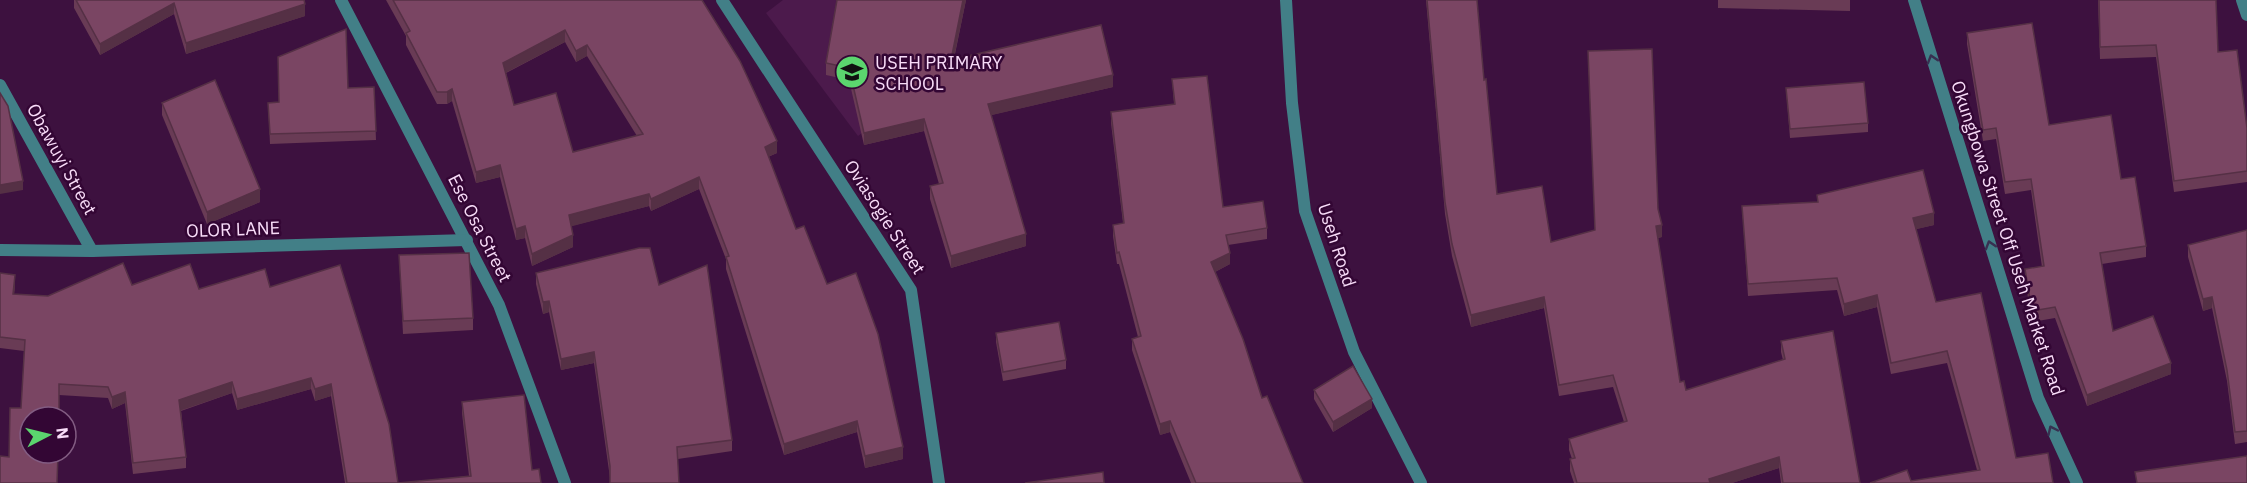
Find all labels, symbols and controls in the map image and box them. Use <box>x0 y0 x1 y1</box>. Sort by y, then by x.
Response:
place label: USEH PRIMARY SCHOOL <box>875 51 1003 95</box>
school or university icon: USEH PRIMARY SCHOOL <box>834 54 870 90</box>
one-way arrow <box>1927 54 1939 65</box>
street label: Okungbowa Street Off Useh Market Road <box>1946 78 2070 398</box>
street label: Obawuyi Street <box>22 99 102 219</box>
street label: Oviasogie Street <box>839 155 931 279</box>
street label: Ese Osa Street <box>443 170 517 286</box>
street label: Useh Road <box>1313 200 1361 290</box>
street label: OLOR LANE <box>186 216 280 242</box>
one-way arrow <box>1985 240 1997 251</box>
north arrow <box>18 405 78 465</box>
one-way arrow <box>2048 425 2060 436</box>
text: N <box>52 426 74 440</box>

